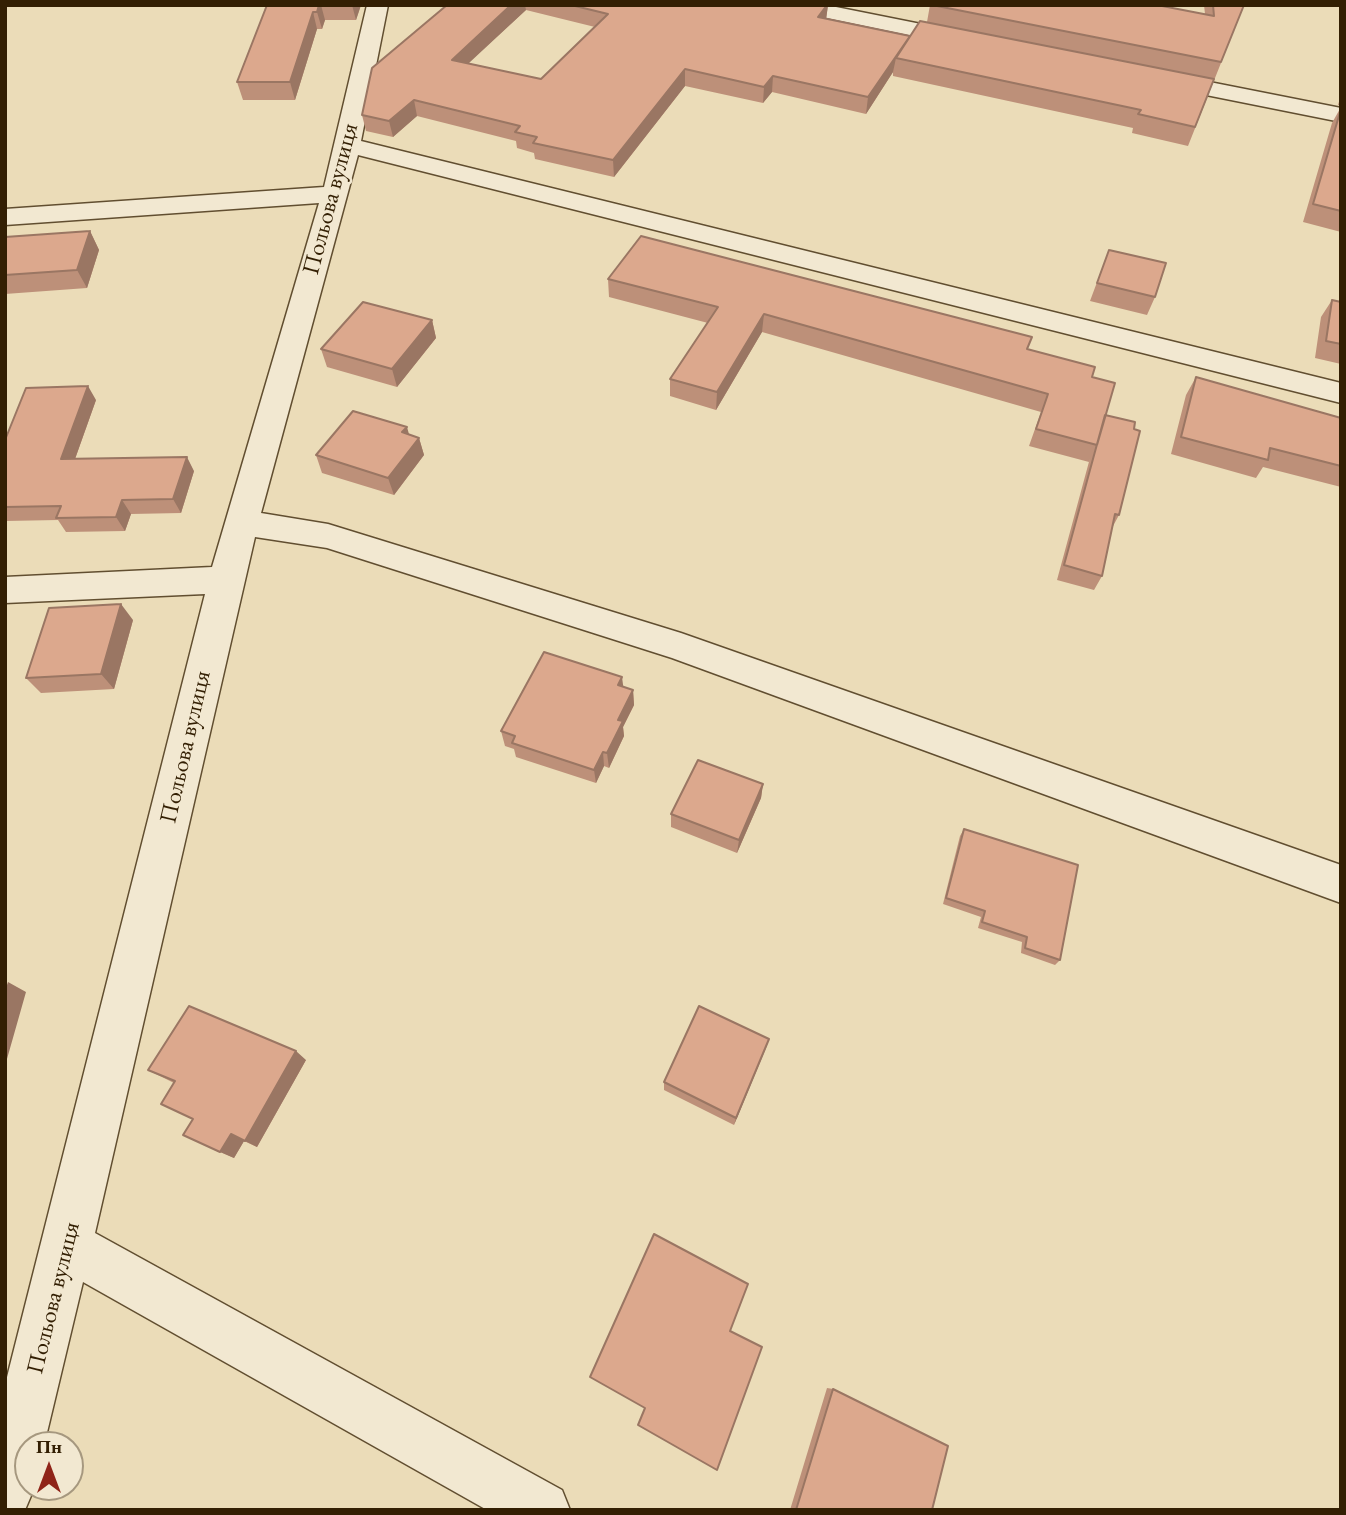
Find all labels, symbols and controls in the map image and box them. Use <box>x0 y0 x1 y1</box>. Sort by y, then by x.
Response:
street label: Польова вулиця <box>297 120 365 278</box>
street label: Польова вулиця <box>154 668 218 826</box>
street label: Польова вулиця <box>21 1219 87 1377</box>
north arrow <box>14 1431 84 1501</box>
text: Пн <box>36 1434 62 1459</box>

